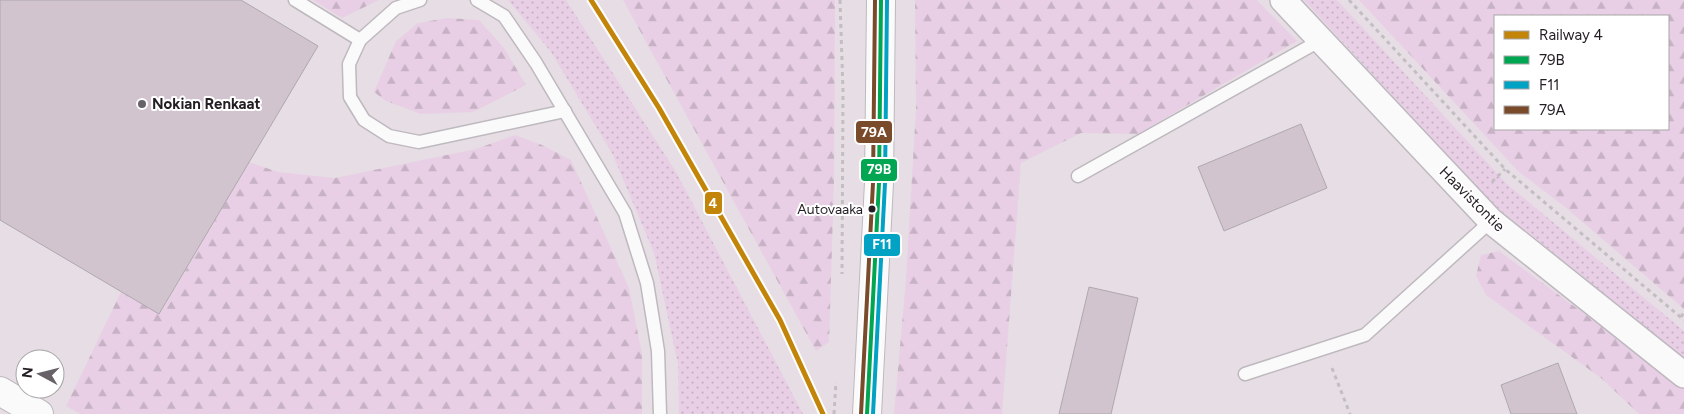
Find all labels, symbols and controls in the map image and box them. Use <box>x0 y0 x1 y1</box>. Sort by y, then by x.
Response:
legend <box>1494 15 1669 130</box>
text: Railway 4 <box>1539 26 1603 44</box>
text: 79B <box>1539 51 1565 69</box>
text: F11 <box>1539 76 1560 94</box>
place label: Nokian Renkaat <box>152 95 261 113</box>
marker: Nokian Renkaat <box>136 98 148 110</box>
text: 79A <box>1539 101 1566 119</box>
line badge: 79A <box>855 120 893 144</box>
text: 79A <box>861 124 887 141</box>
line badge: 79B <box>860 158 898 182</box>
text: 79B <box>867 161 892 178</box>
street label: Haavistontie <box>1436 163 1508 235</box>
line badge: 4 <box>704 191 723 215</box>
text: 4 <box>709 195 718 212</box>
place label: Autovaaka <box>797 201 863 218</box>
marker: Autovaaka <box>867 204 877 214</box>
line badge: F11 <box>863 233 901 257</box>
text: F11 <box>872 236 892 253</box>
north arrow <box>15 349 65 399</box>
text: N <box>18 366 37 379</box>

